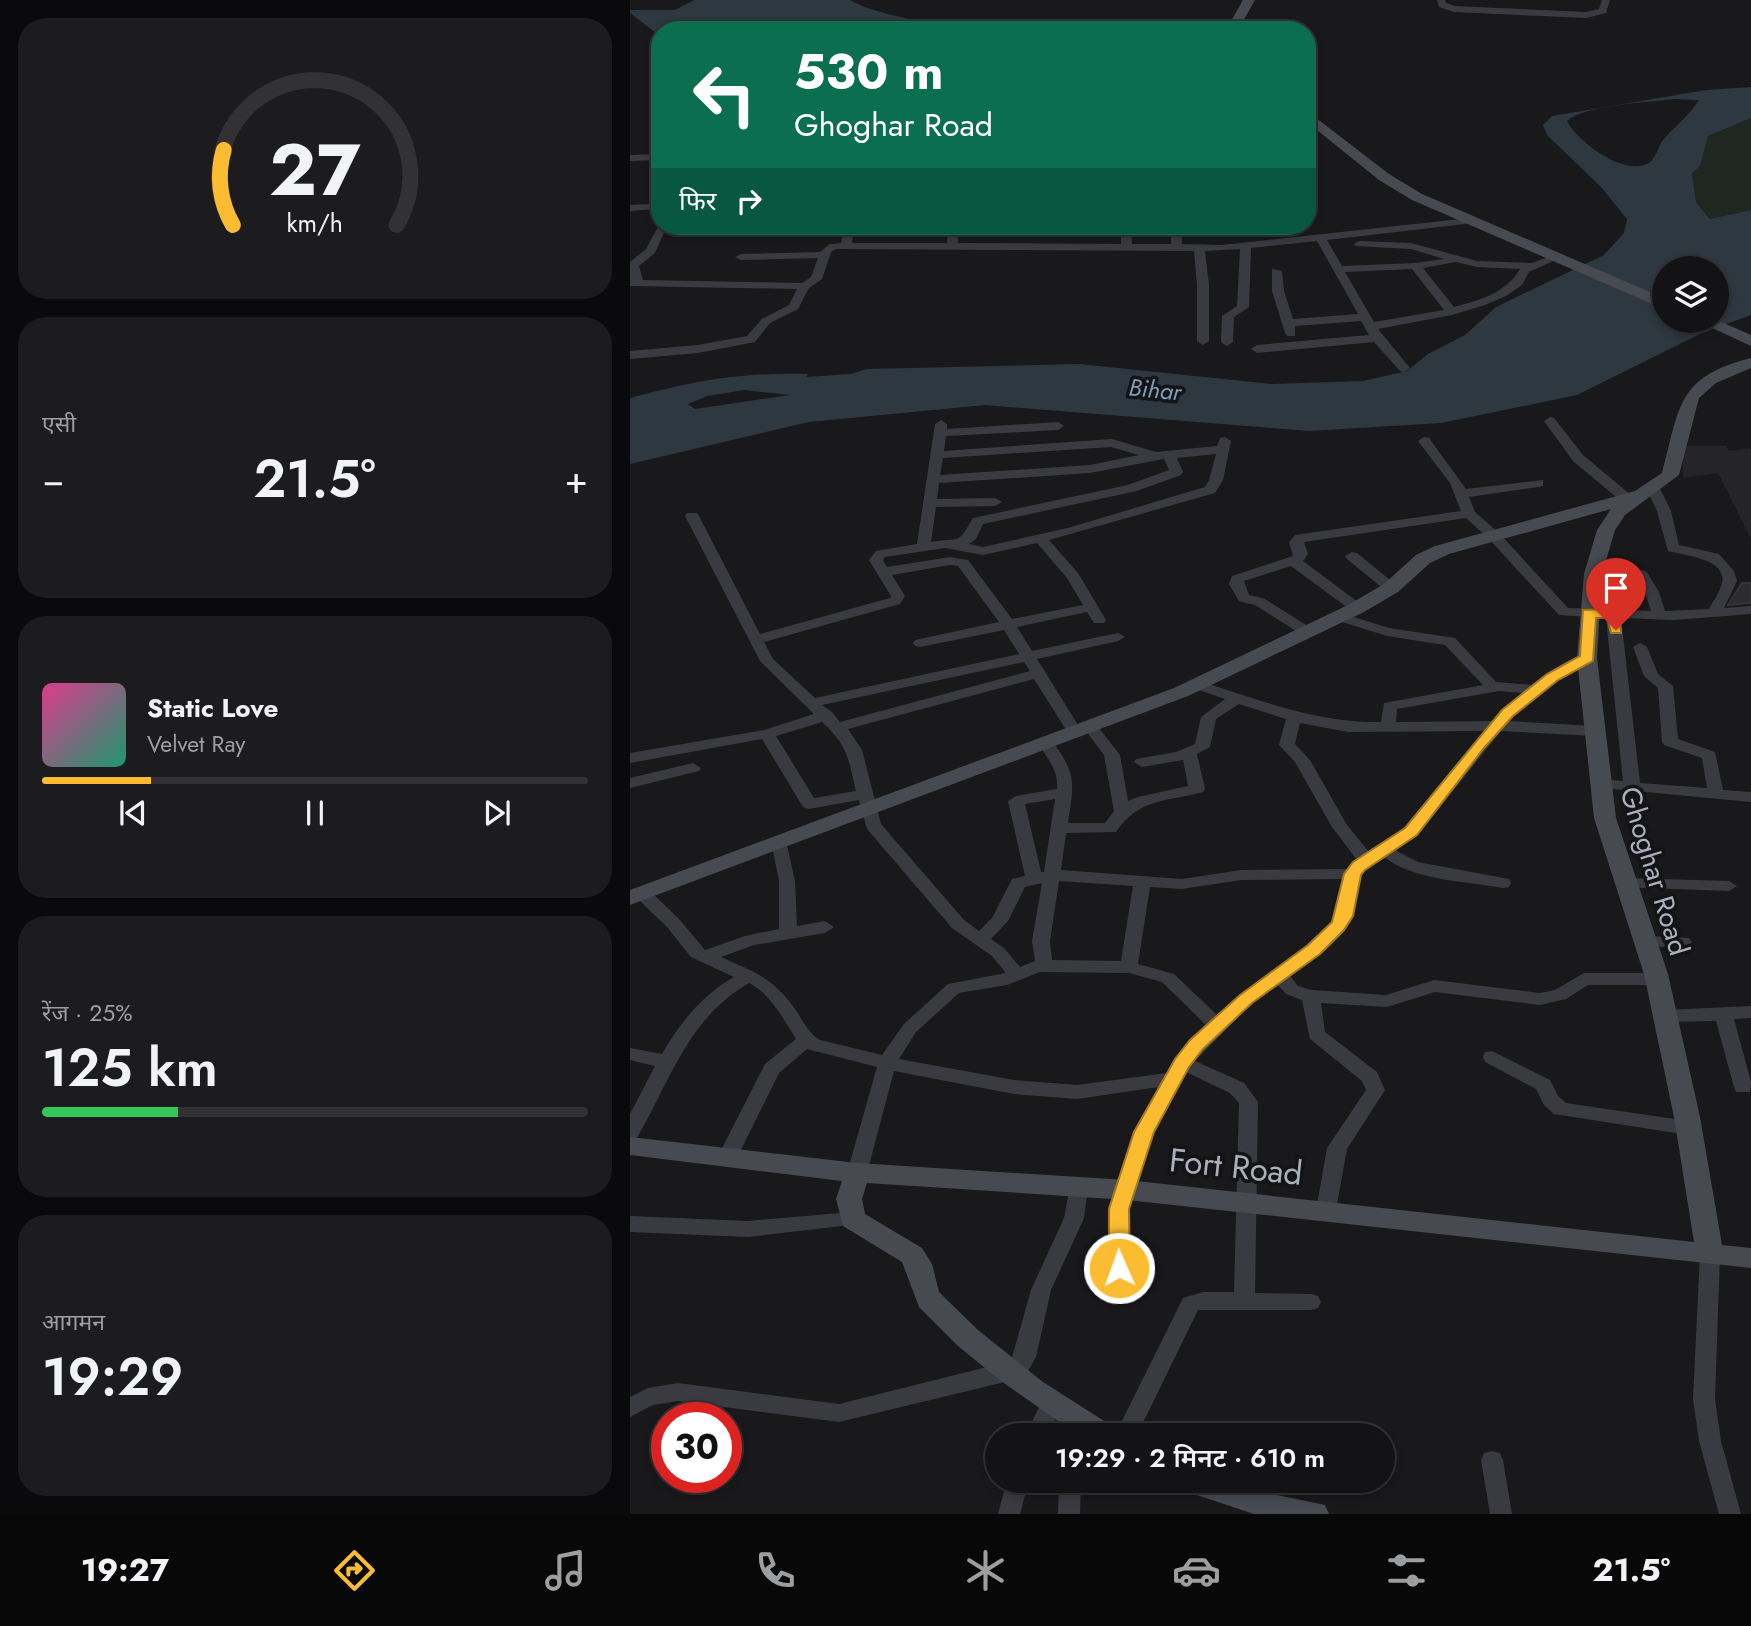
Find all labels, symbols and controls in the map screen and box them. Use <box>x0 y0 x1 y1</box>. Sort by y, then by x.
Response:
text: 530 m <box>794 37 943 107</box>
icon: left <box>679 49 770 140</box>
text: Ghoghar Road <box>794 102 993 148</box>
text: 27 <box>269 117 361 222</box>
text: फिर <box>679 182 716 220</box>
icon: right <box>730 182 768 220</box>
text: km/h <box>287 204 343 240</box>
map controls <box>1652 256 1729 333</box>
button: layers <box>1652 256 1729 333</box>
water label: Bihar <box>1127 369 1185 410</box>
text: एसी <box>42 407 76 441</box>
text: 21.5° <box>254 441 376 517</box>
text: − <box>42 452 64 507</box>
text: + <box>565 452 588 507</box>
pin <box>1586 558 1646 630</box>
icon: arrive <box>1597 569 1635 607</box>
text: Static Love <box>147 689 279 727</box>
text: Velvet Ray <box>147 727 245 761</box>
street label: Ghoghar Road <box>1609 782 1700 960</box>
icon: previous <box>114 794 152 832</box>
icon: pause <box>296 794 334 832</box>
icon: next <box>478 794 516 832</box>
text: रेंज · 25% <box>42 996 133 1030</box>
text: 125 km <box>42 1030 218 1106</box>
street label: Fort Road <box>1167 1136 1305 1197</box>
position arrow <box>1082 1231 1156 1305</box>
text: आगमन <box>42 1305 105 1339</box>
text: 19:29 <box>42 1339 183 1415</box>
speed limit sign: 30 <box>651 1402 742 1493</box>
text: 19:29 · 2 मिनट · 610 m <box>1055 1439 1325 1477</box>
icon: directions <box>330 1546 379 1595</box>
icon: music <box>541 1546 590 1595</box>
icon: phone <box>751 1546 800 1595</box>
icon: climate <box>961 1546 1010 1595</box>
icon: car <box>1172 1546 1221 1595</box>
icon: filters <box>1382 1546 1431 1595</box>
text: 19:27 <box>81 1547 169 1593</box>
text: 21.5° <box>1592 1547 1670 1593</box>

